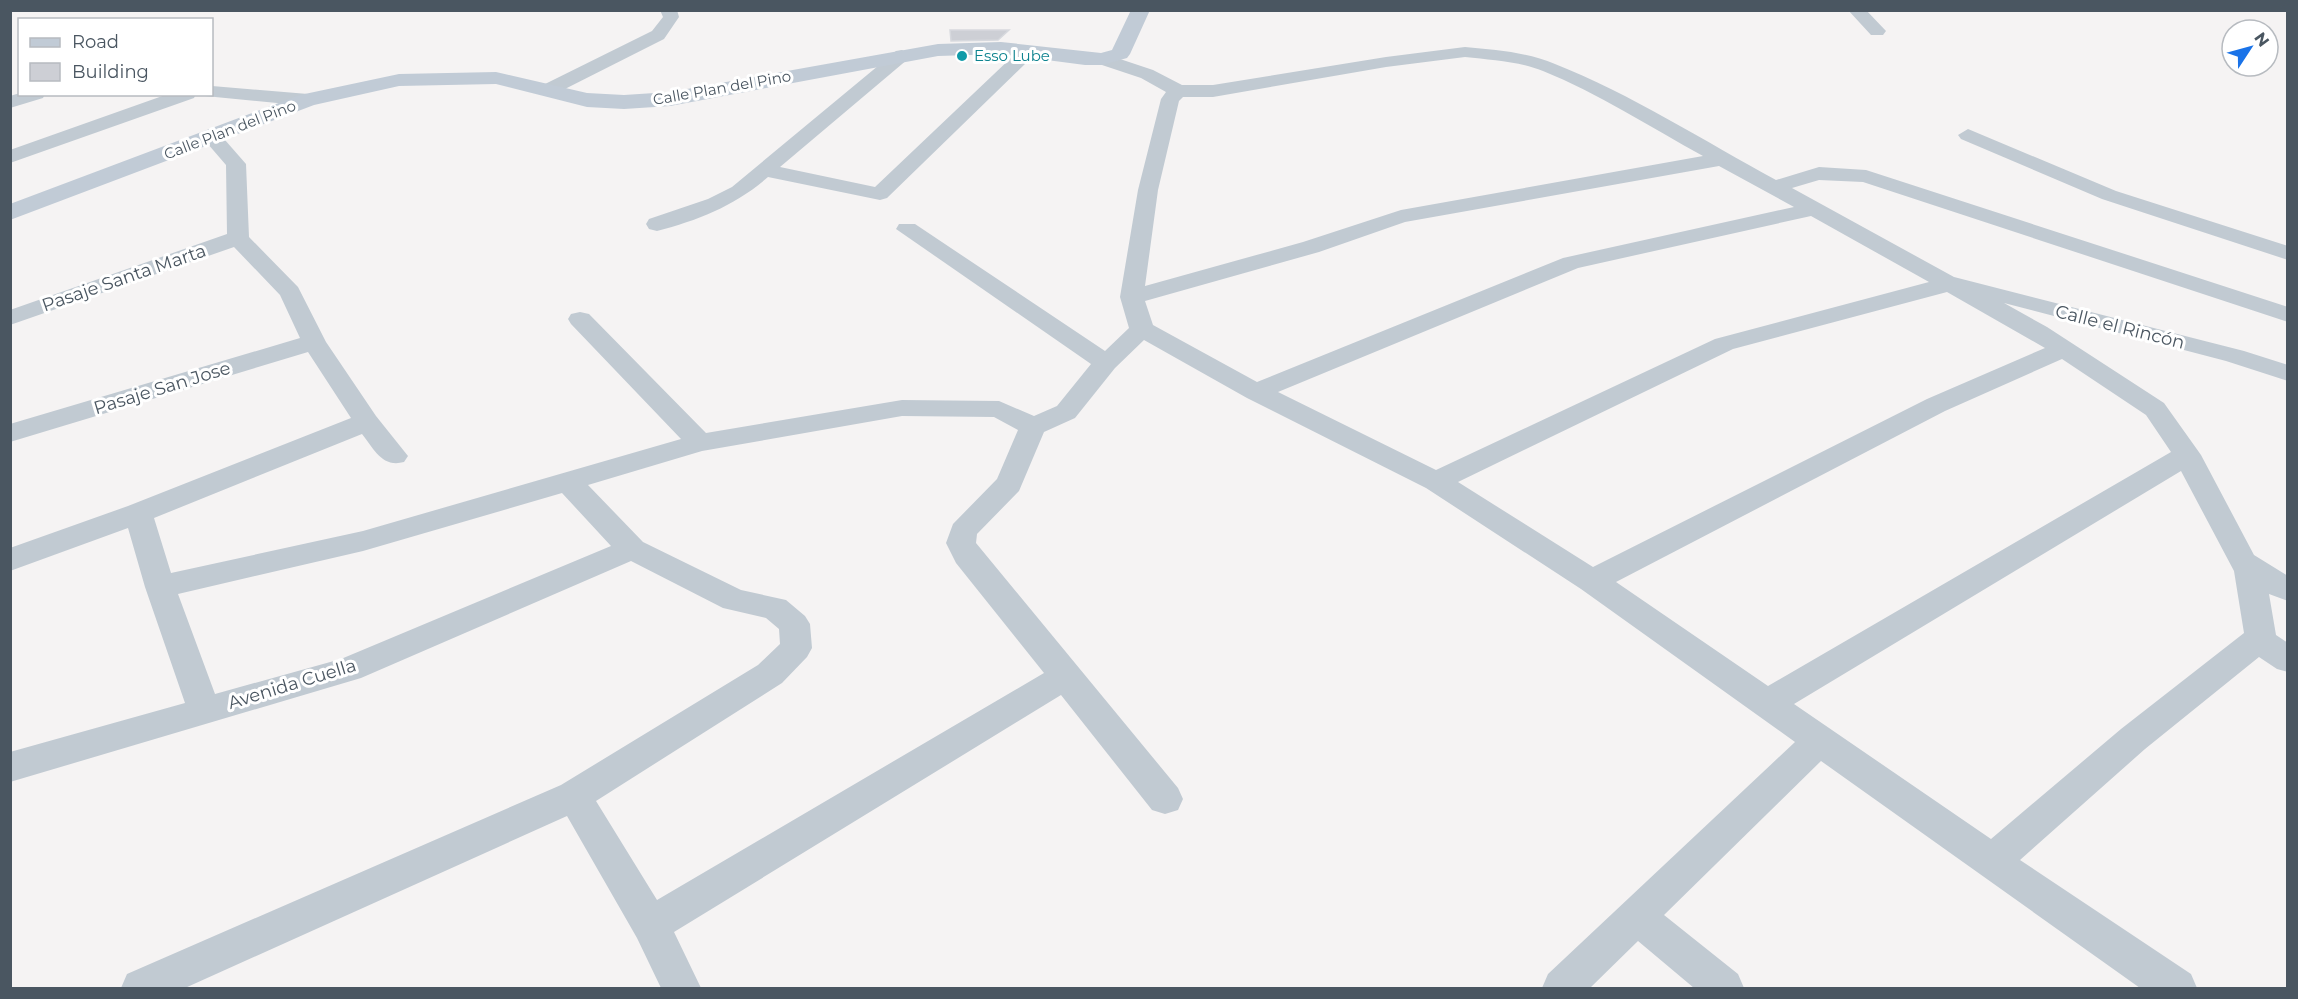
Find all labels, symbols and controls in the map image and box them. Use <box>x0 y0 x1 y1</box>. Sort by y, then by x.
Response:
legend <box>18 18 213 96</box>
north arrow <box>2220 18 2280 78</box>
text: N <box>2250 29 2273 50</box>
text: Road <box>72 31 119 53</box>
place label: Esso Lube <box>974 46 1050 65</box>
marker: Esso Lube <box>955 49 969 63</box>
text: Building <box>72 61 149 83</box>
street label: Calle Plan del Pino <box>651 66 792 109</box>
street label: Calle Plan del Pino <box>161 96 298 163</box>
street label: Pasaje Santa Marta <box>39 240 209 316</box>
street label: Calle el Rincón <box>2053 300 2187 354</box>
street label: Pasaje San Jose <box>91 357 233 419</box>
street label: Avenida Cuella <box>225 654 359 714</box>

